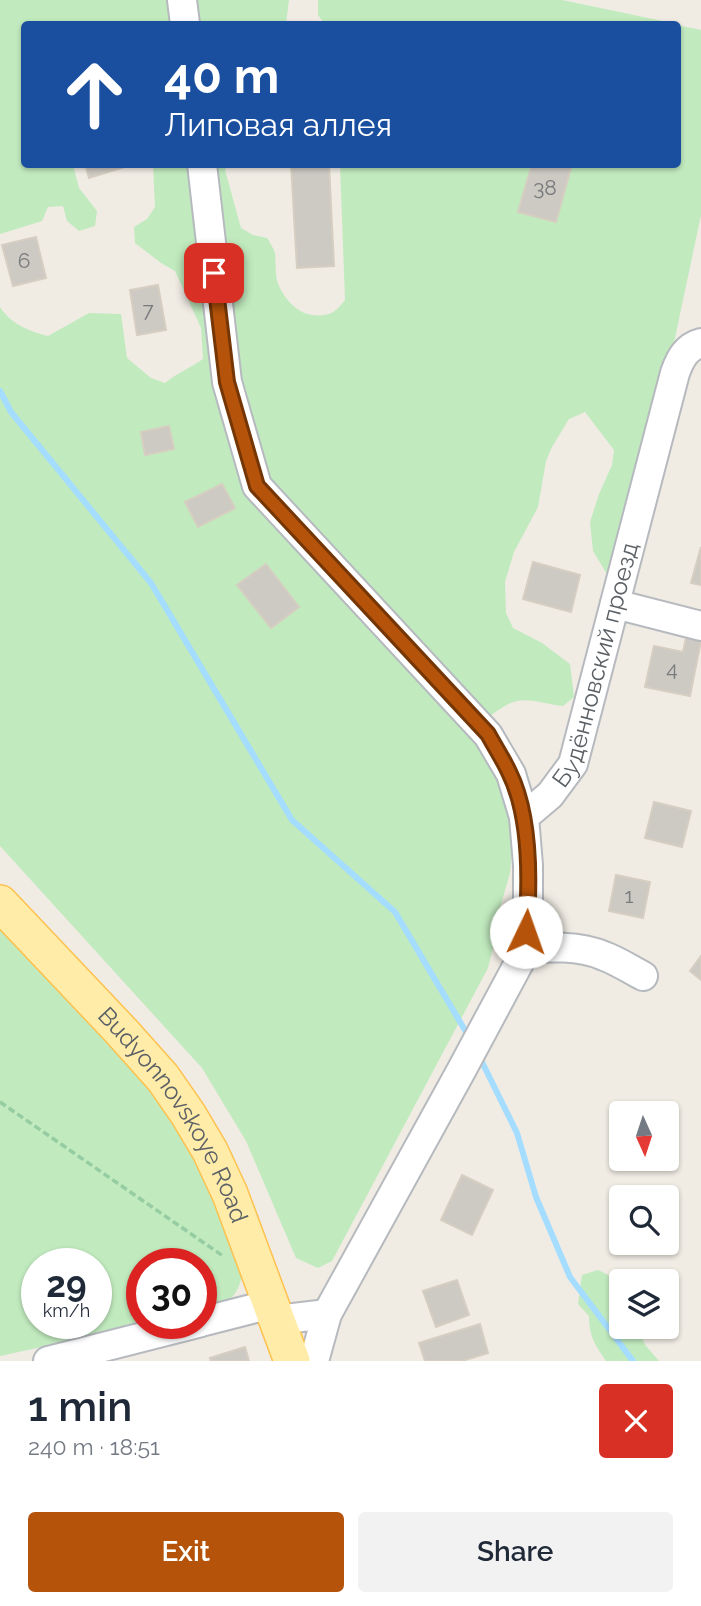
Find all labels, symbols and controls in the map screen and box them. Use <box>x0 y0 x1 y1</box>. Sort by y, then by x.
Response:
text: 40 m <box>164 47 279 104</box>
icon: ahead <box>49 49 140 140</box>
text: Липовая аллея <box>164 106 392 143</box>
house number: 38 <box>533 175 557 200</box>
pin <box>184 243 244 303</box>
house number: 6 <box>18 248 30 273</box>
icon: arrive <box>195 254 233 292</box>
house number: 7 <box>142 297 154 322</box>
street label: Будённовский проезд <box>546 539 644 793</box>
house number: 4 <box>666 656 678 681</box>
house number: 1 <box>625 883 634 908</box>
position arrow <box>489 895 563 969</box>
street label: Budyonnovskoye Road <box>92 1001 254 1227</box>
north arrow <box>609 1101 679 1171</box>
map controls <box>609 1101 679 1339</box>
button: search <box>609 1185 679 1255</box>
speed limit sign: 30 <box>126 1248 217 1339</box>
text: 29 <box>46 1264 87 1305</box>
button: layers <box>609 1269 679 1339</box>
text: km/h <box>43 1300 90 1321</box>
text: 1 min <box>28 1382 132 1431</box>
button: close <box>599 1384 673 1458</box>
text: 240 m · 18:51 <box>28 1433 160 1460</box>
button: Exit <box>28 1512 344 1592</box>
button: Share <box>358 1512 673 1592</box>

